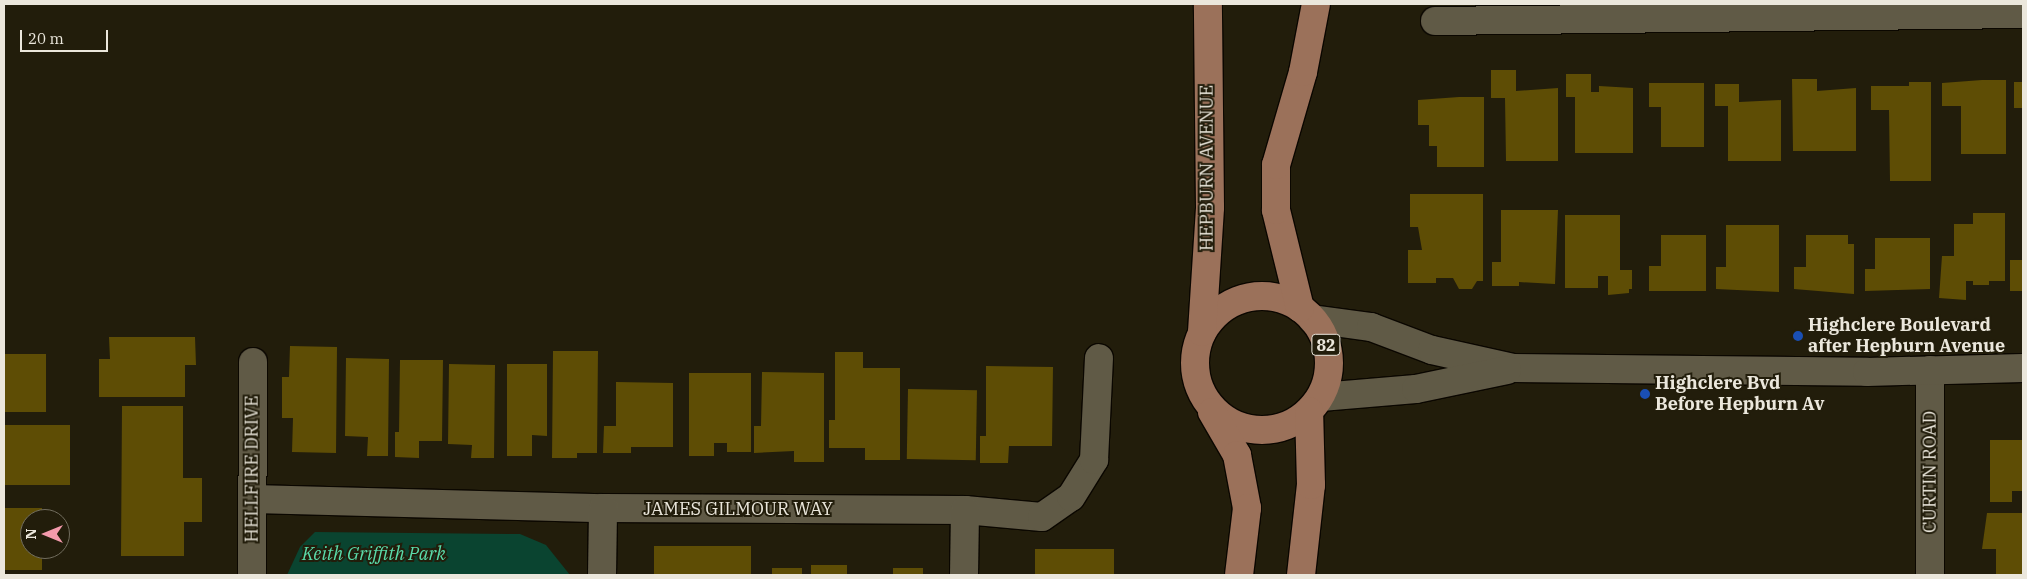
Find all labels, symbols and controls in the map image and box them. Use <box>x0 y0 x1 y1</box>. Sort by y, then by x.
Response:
scale bar <box>22 20 110 52</box>
text: 20 m <box>28 29 64 48</box>
street label: HEPBURN AVENUE <box>1196 85 1218 251</box>
place label: Highclere Boulevard after Hepburn Avenue <box>1808 315 2005 358</box>
marker: Highclere Boulevard after Hepburn Avenue <box>1792 330 1804 342</box>
road number: 82 <box>1311 332 1341 358</box>
place label: Highclere Bvd Before Hepburn Av <box>1655 373 1824 416</box>
marker: Highclere Bvd Before Hepburn Av <box>1639 388 1651 400</box>
street label: HELLFIRE DRIVE <box>241 396 263 542</box>
street label: CURTIN ROAD <box>1919 411 1941 533</box>
street label: JAMES GILMOUR WAY <box>643 498 833 520</box>
north arrow <box>20 509 70 559</box>
text: N <box>22 528 40 540</box>
park label: Keith Griffith Park <box>302 543 446 565</box>

